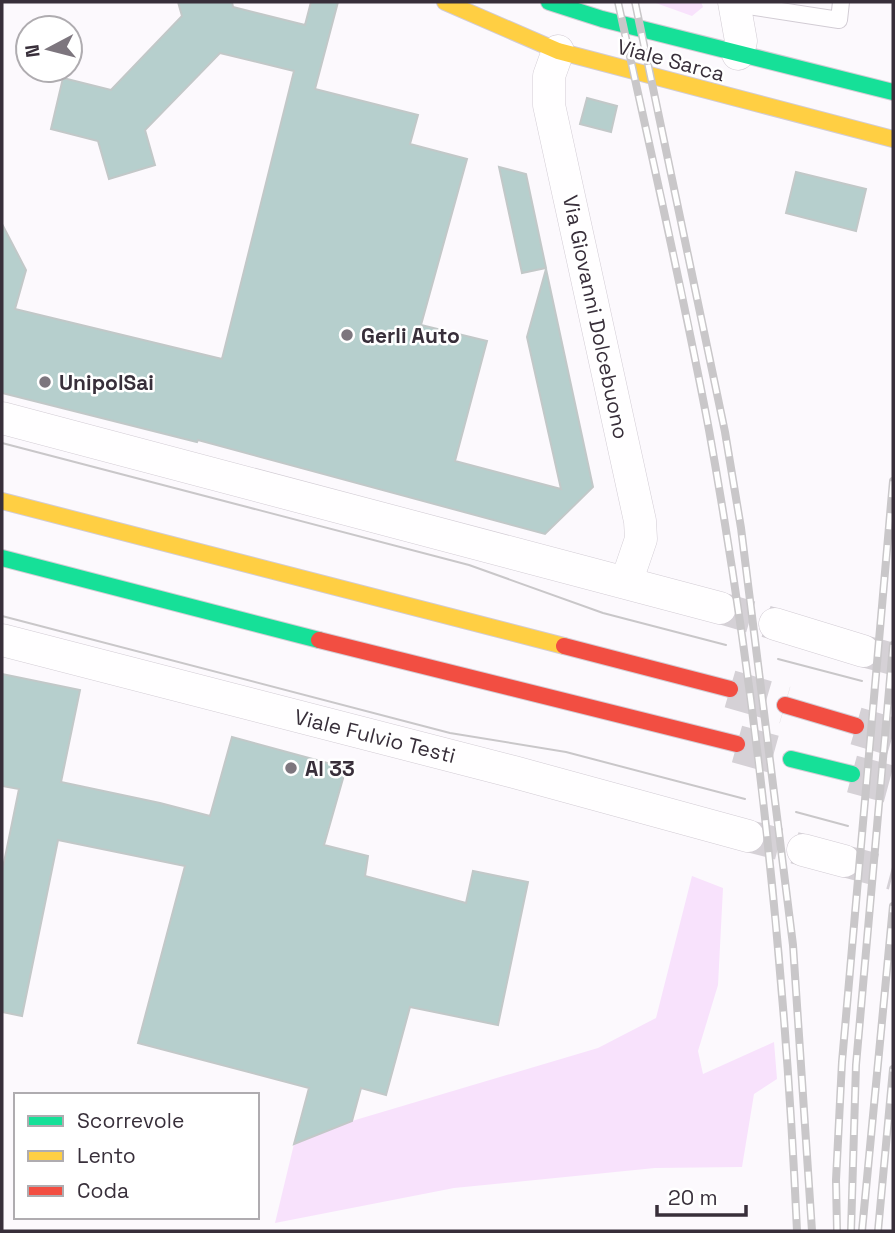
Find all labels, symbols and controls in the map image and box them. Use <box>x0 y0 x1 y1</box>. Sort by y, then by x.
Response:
north arrow <box>14 14 84 84</box>
street label: Viale Sarca <box>614 33 728 87</box>
text: N <box>19 43 46 59</box>
street label: Via Giovanni Dolcebuono <box>557 193 635 441</box>
place label: Gerli Auto <box>361 322 460 349</box>
marker: Gerli Auto <box>339 327 355 343</box>
place label: UnipolSai <box>59 369 154 396</box>
marker: UnipolSai <box>37 374 53 390</box>
street label: Viale Fulvio Testi <box>292 703 458 769</box>
place label: Al 33 <box>305 755 355 782</box>
marker: Al 33 <box>283 760 299 776</box>
legend <box>14 1093 259 1219</box>
text: Scorrevole <box>77 1107 184 1134</box>
text: Lento <box>77 1142 136 1169</box>
scale bar <box>657 1174 746 1218</box>
text: Coda <box>77 1177 129 1204</box>
text: 20 m <box>668 1184 718 1211</box>

